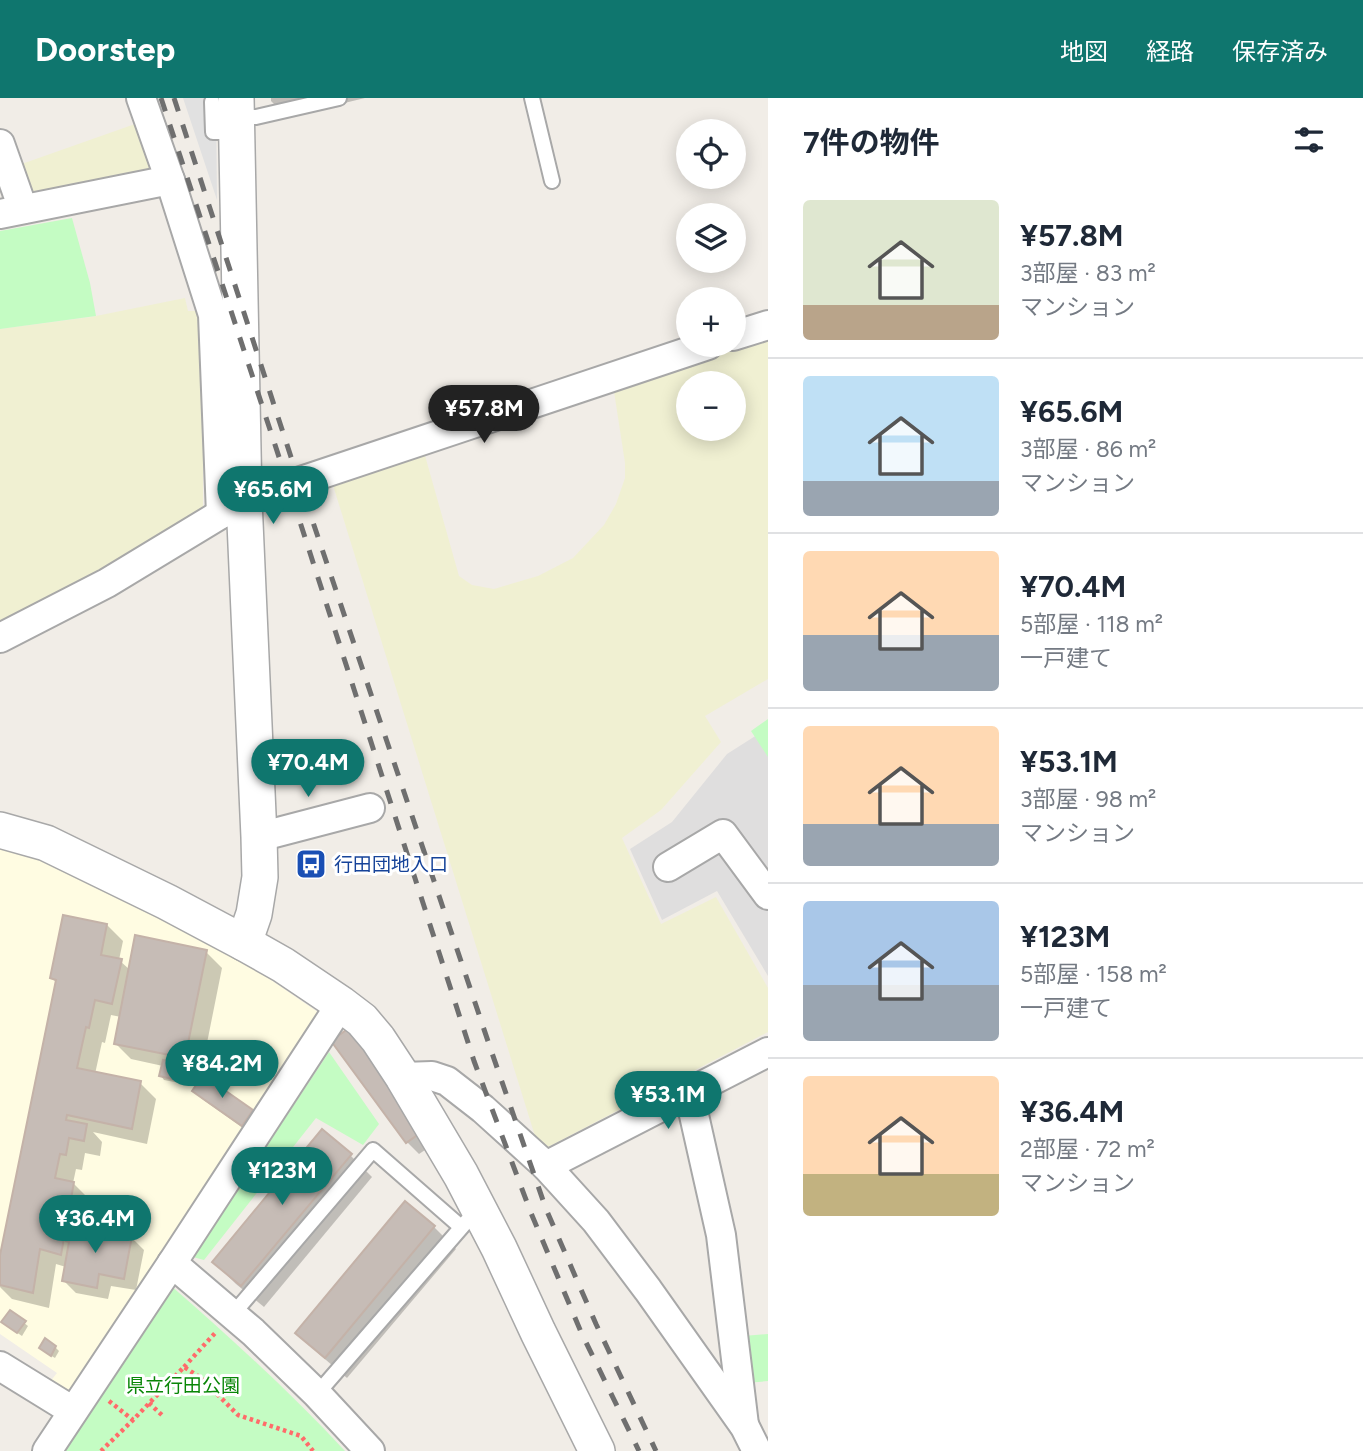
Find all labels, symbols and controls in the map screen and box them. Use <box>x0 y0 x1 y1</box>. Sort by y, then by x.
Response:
text: Doorstep <box>35 30 175 69</box>
text: 地図 <box>1060 37 1108 66</box>
text: 経路 <box>1146 37 1194 66</box>
text: 保存済み <box>1232 37 1328 66</box>
map controls <box>676 119 746 441</box>
button: locate <box>676 119 746 189</box>
icon: filters <box>1290 121 1328 159</box>
text: 7件の物件 <box>803 124 940 161</box>
button: layers <box>676 203 746 273</box>
text: ¥57.8M <box>1020 217 1124 254</box>
icon: home <box>859 228 943 312</box>
text: 3部屋 · 83 m² <box>1020 259 1156 287</box>
button: + <box>676 287 746 357</box>
text: マンション <box>1020 293 1135 321</box>
button: − <box>676 371 746 441</box>
pin: ¥57.8M <box>427 386 541 445</box>
text: ¥65.6M <box>1020 393 1123 430</box>
text: ¥57.8M <box>444 394 524 422</box>
icon: home <box>859 404 943 488</box>
text: 3部屋 · 86 m² <box>1020 435 1156 463</box>
pin: ¥65.6M <box>216 466 330 526</box>
text: マンション <box>1020 469 1135 497</box>
text: ¥65.6M <box>233 475 313 503</box>
text: ¥70.4M <box>1020 568 1126 605</box>
icon: home <box>859 579 943 663</box>
text: 5部屋 · 118 m² <box>1020 610 1163 638</box>
text: 一戸建て <box>1020 644 1112 672</box>
pin: ¥70.4M <box>251 740 365 799</box>
text: ¥53.1M <box>1020 743 1118 780</box>
text: ¥70.4M <box>267 748 349 776</box>
icon: home <box>859 754 943 838</box>
text: 3部屋 · 98 m² <box>1020 785 1156 813</box>
text: マンション <box>1020 819 1135 847</box>
bus stop icon: 行田団地入口 <box>294 847 328 881</box>
place label: 行田団地入口 <box>334 853 448 876</box>
text: ¥123M <box>1020 918 1110 955</box>
icon: home <box>859 929 943 1013</box>
text: 5部屋 · 158 m² <box>1020 960 1167 988</box>
text: 一戸建て <box>1020 994 1112 1022</box>
pin: ¥84.2M <box>165 1040 279 1100</box>
text: ¥84.2M <box>181 1049 263 1077</box>
pin: ¥53.1M <box>611 1072 725 1131</box>
text: ¥53.1M <box>631 1080 705 1108</box>
text: ¥36.4M <box>1020 1093 1124 1130</box>
icon: home <box>859 1104 943 1188</box>
text: 2部屋 · 72 m² <box>1020 1135 1155 1163</box>
pin: ¥123M <box>233 1148 331 1207</box>
text: ¥123M <box>247 1156 317 1184</box>
text: マンション <box>1020 1169 1135 1197</box>
pin: ¥36.4M <box>38 1196 152 1255</box>
text: ¥36.4M <box>55 1204 135 1232</box>
park label: 県立行田公園 <box>126 1374 240 1397</box>

